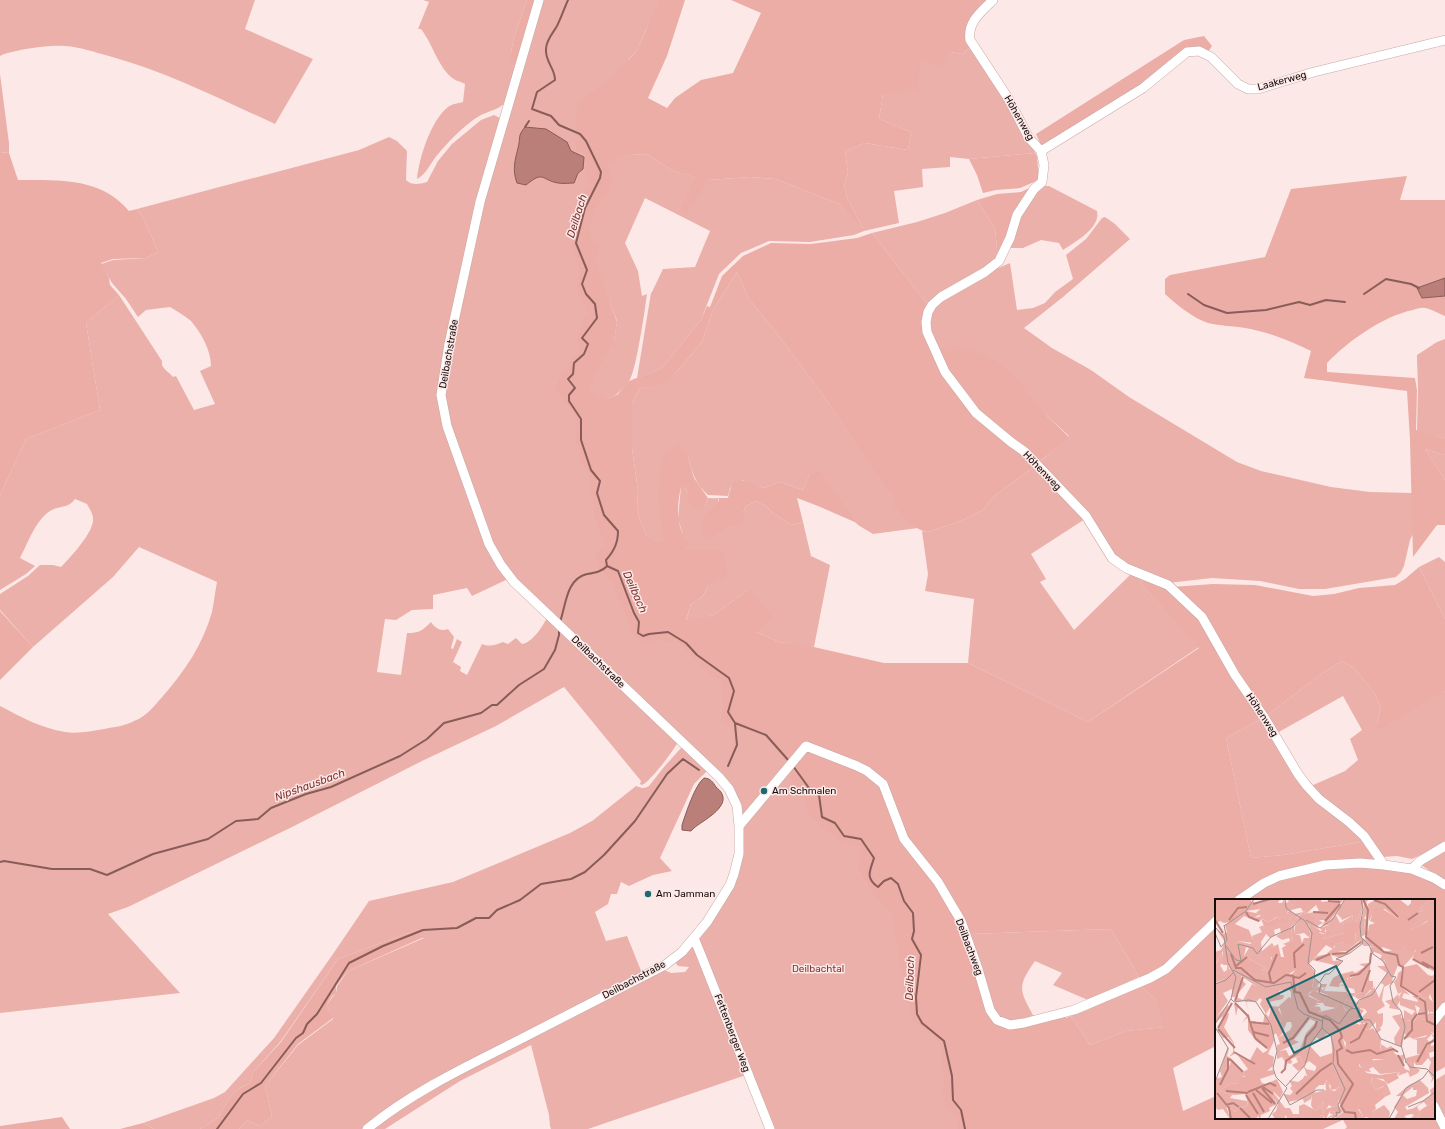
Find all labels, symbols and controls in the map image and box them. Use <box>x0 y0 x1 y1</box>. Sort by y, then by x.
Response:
street label: Laakerweg <box>1256 69 1308 93</box>
street label: Höhenweg <box>1001 93 1037 143</box>
water label: Deilbach <box>564 192 590 239</box>
street label: Deilbachstraße <box>437 318 461 390</box>
street label: Höhenweg <box>1020 449 1064 493</box>
water label: Deilbach <box>620 569 650 615</box>
street label: Deilbachstraße <box>569 633 628 691</box>
street label: Höhenweg <box>1243 691 1281 739</box>
water label: Nipshausbach <box>273 766 347 804</box>
place label: Am Schmalen <box>772 785 836 797</box>
marker: Am Schmalen <box>759 786 769 796</box>
place label: Am Jamman <box>656 888 715 900</box>
marker: Am Jamman <box>643 889 653 899</box>
inset map <box>1215 899 1435 1119</box>
street label: Deilbachweg <box>953 917 985 977</box>
water label: Deilbach <box>903 955 917 1001</box>
street label: Deilbachstraße <box>600 958 668 1002</box>
park label: Deilbachtal <box>792 963 844 975</box>
street label: Fettenberger Weg <box>712 992 752 1074</box>

